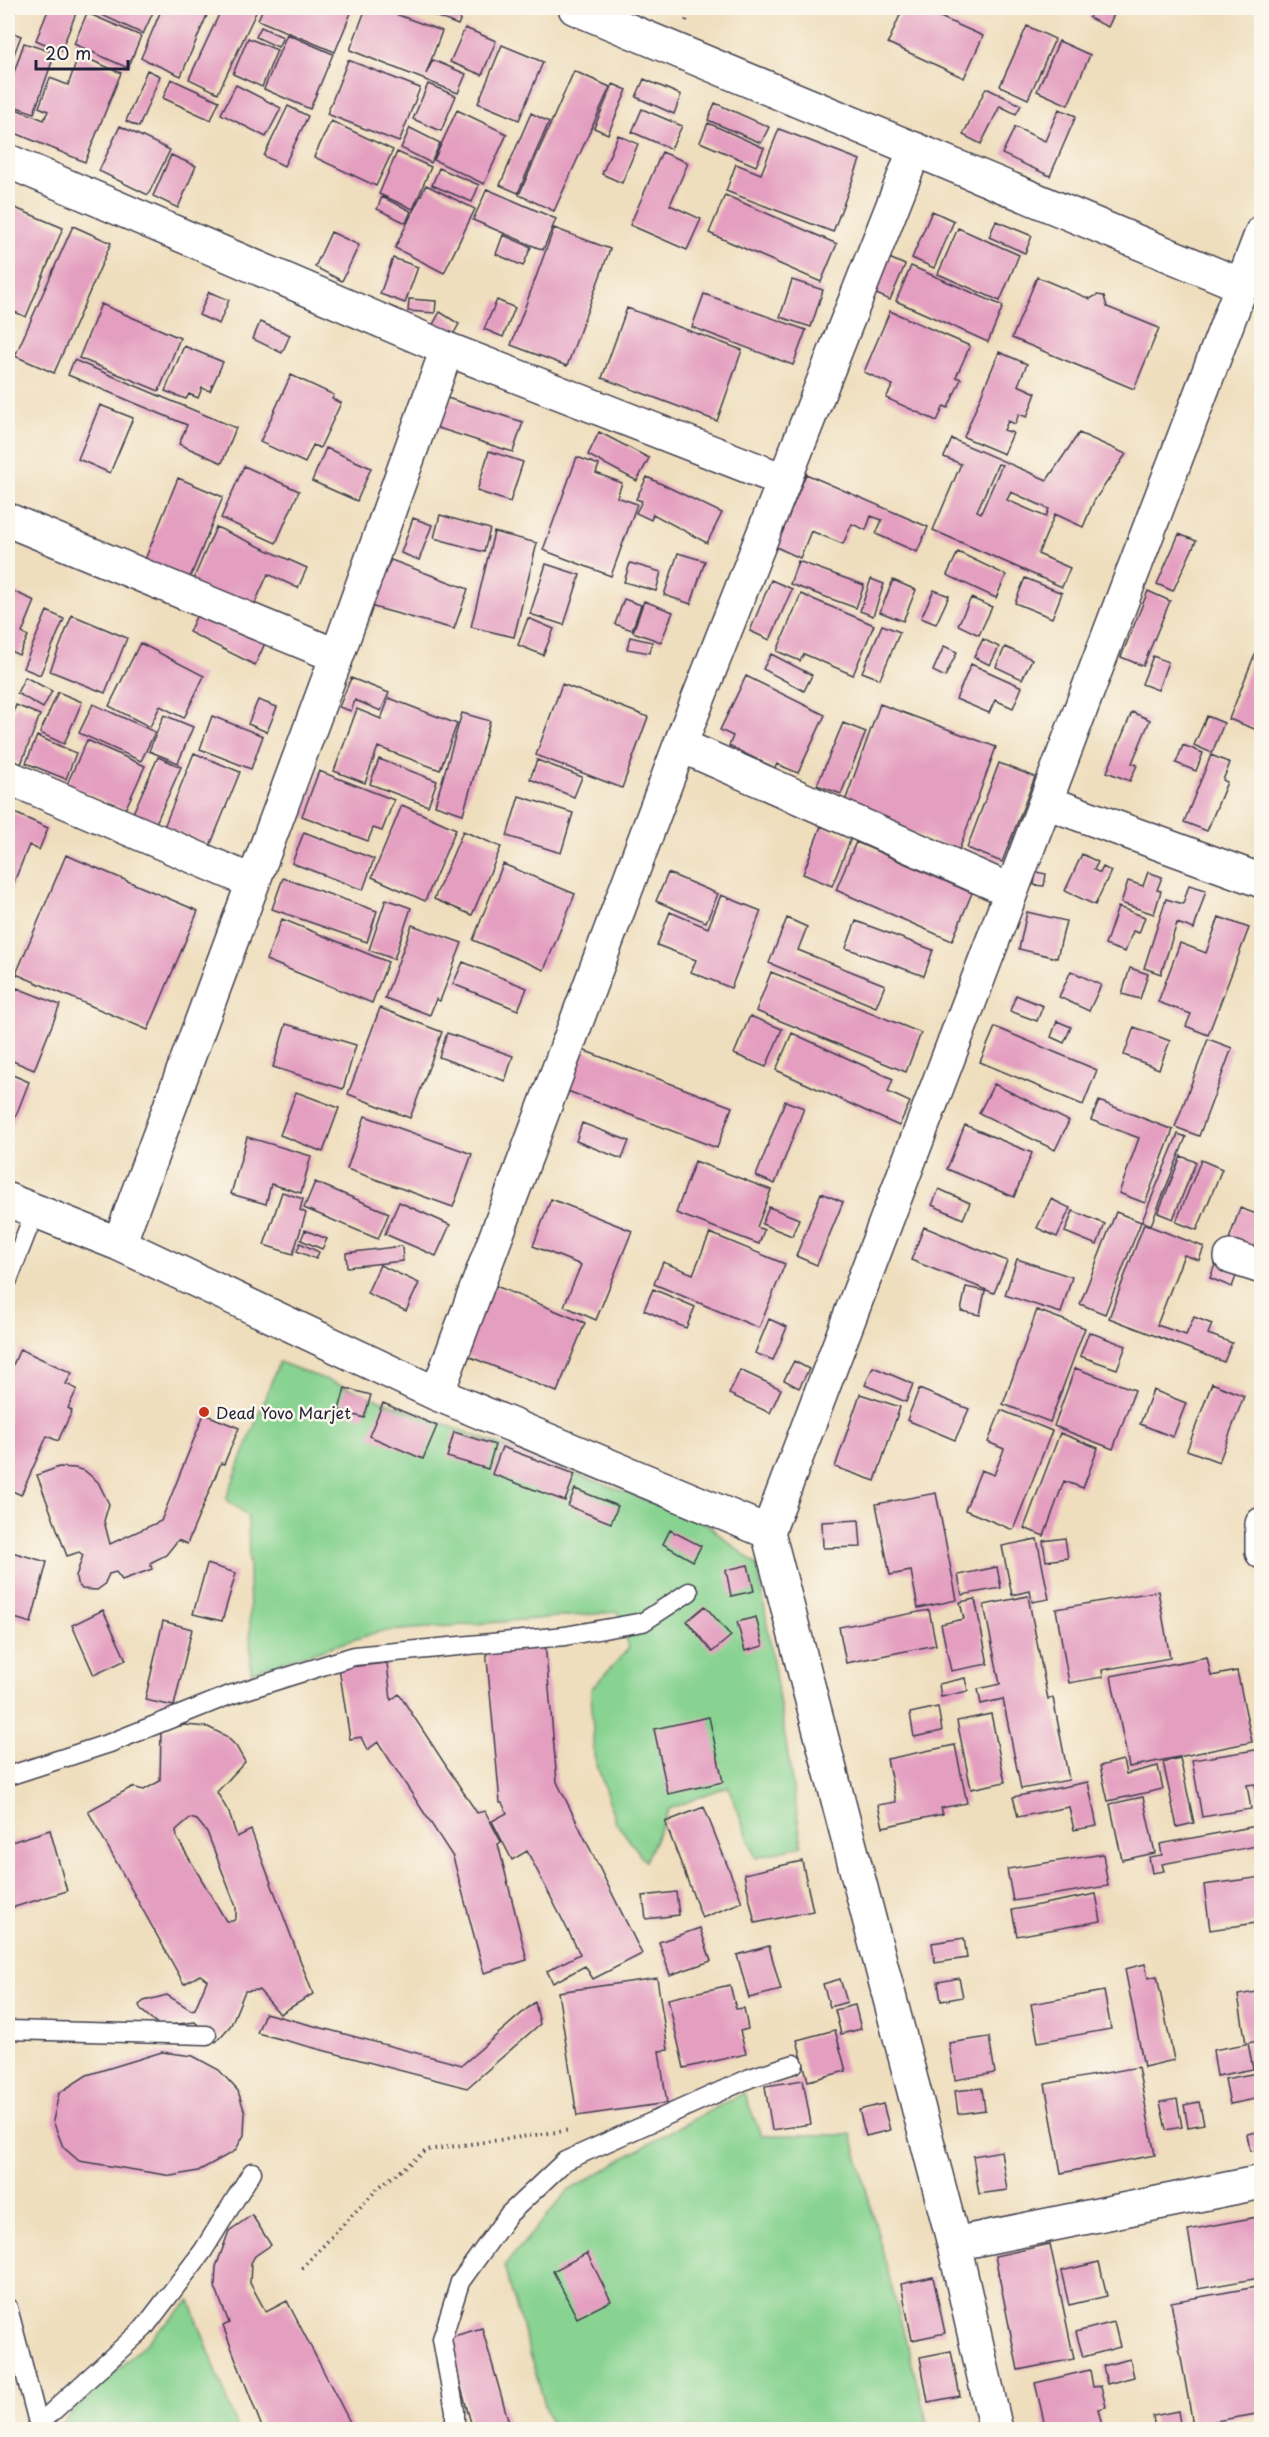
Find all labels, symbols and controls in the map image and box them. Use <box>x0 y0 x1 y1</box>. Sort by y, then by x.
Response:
scale bar <box>36 33 128 71</box>
text: 20 m <box>45 39 91 66</box>
place label: Dead Yovo Marjet <box>216 1400 351 1424</box>
marker: Dead Yovo Marjet <box>197 1405 211 1419</box>

